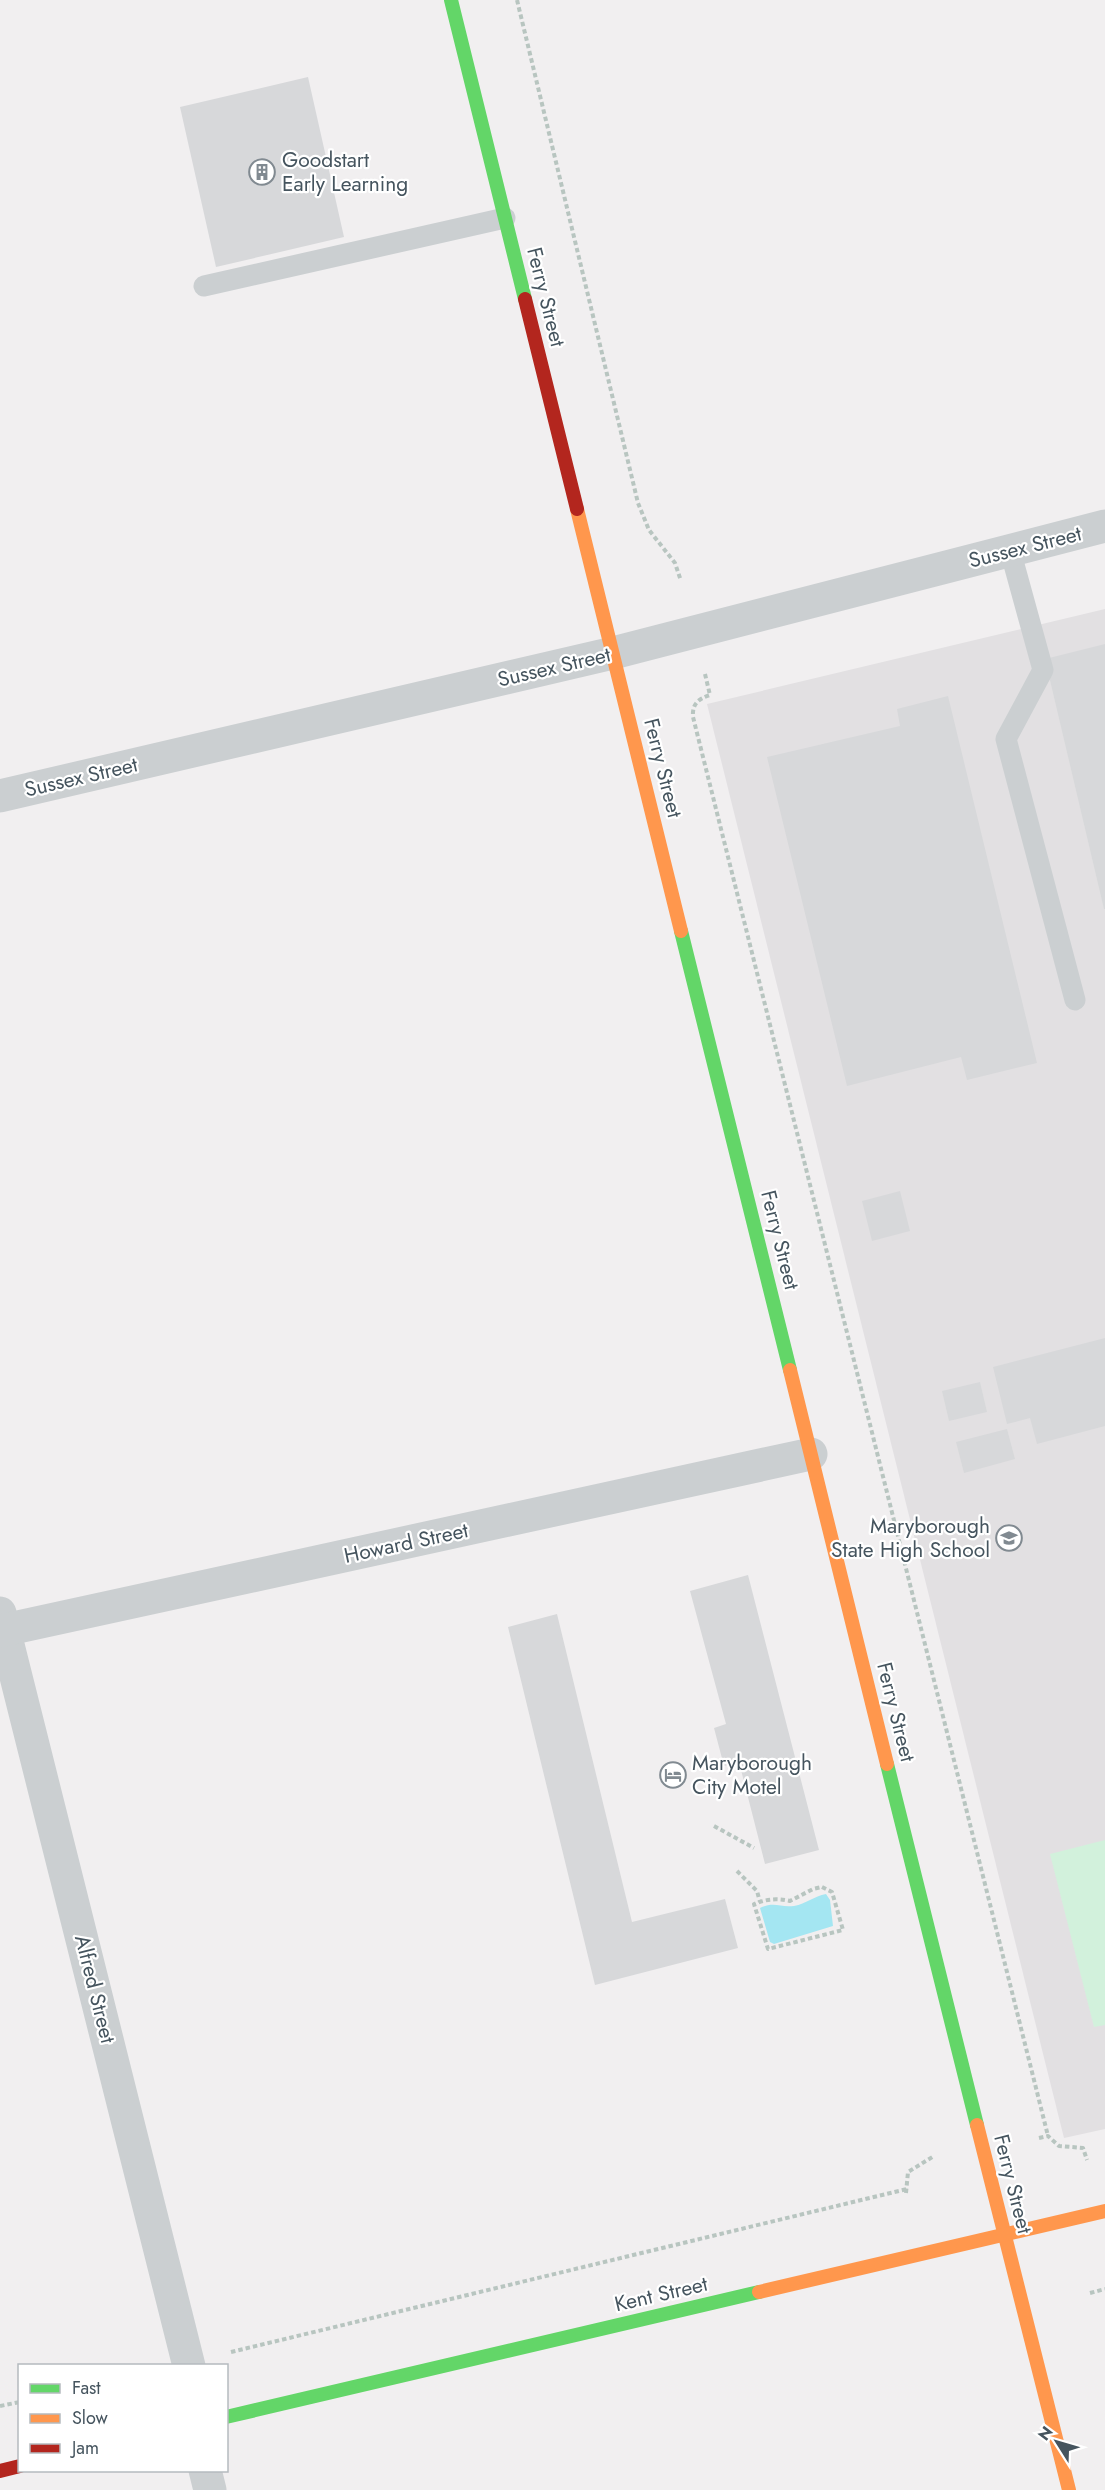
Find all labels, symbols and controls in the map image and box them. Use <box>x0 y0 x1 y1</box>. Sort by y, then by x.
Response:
place label: Goodstart Early Learning <box>282 145 408 199</box>
building icon: Goodstart Early Learning <box>247 157 277 187</box>
street label: Ferry Street <box>519 244 573 350</box>
street label: Sussex Street <box>965 519 1085 575</box>
street label: Sussex Street <box>495 639 613 695</box>
street label: Ferry Street <box>636 715 690 821</box>
street label: Sussex Street <box>22 749 140 805</box>
street label: Ferry Street <box>753 1187 807 1293</box>
place label: Maryborough State High School <box>831 1511 990 1565</box>
street label: Howard Street <box>341 1515 471 1571</box>
school or university icon: Maryborough State High School <box>994 1523 1024 1553</box>
street label: Ferry Street <box>869 1659 923 1765</box>
place label: Maryborough City Motel <box>692 1748 812 1802</box>
hotel icon: Maryborough City Motel <box>658 1760 688 1790</box>
street label: Alfred Street <box>67 1932 123 2046</box>
street label: Ferry Street <box>986 2131 1040 2237</box>
street label: Kent Street <box>612 2269 710 2319</box>
legend <box>18 2364 228 2472</box>
text: Fast <box>72 2375 101 2401</box>
text: Slow <box>72 2405 109 2431</box>
north arrow <box>1027 2412 1087 2472</box>
text: N <box>1032 2421 1058 2445</box>
text: Jam <box>70 2435 99 2461</box>

